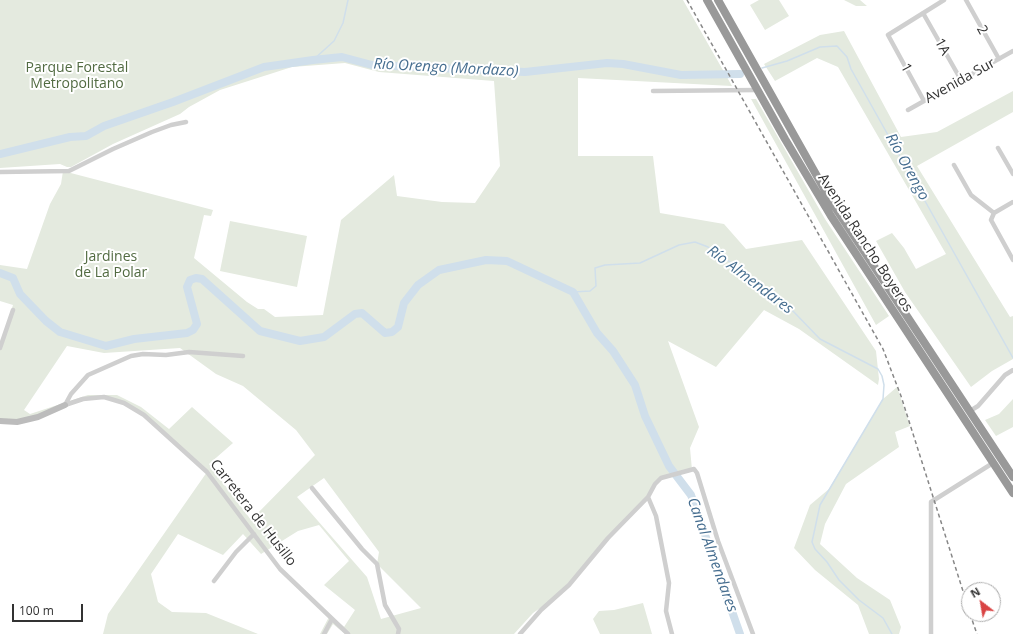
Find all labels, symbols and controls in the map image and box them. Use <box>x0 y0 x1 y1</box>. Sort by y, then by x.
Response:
street label: 2 <box>973 22 991 38</box>
street label: 1A <box>931 36 953 58</box>
water label: Río Orengo (Mordazo) <box>373 55 519 81</box>
street label: Avenida Sur <box>922 55 998 107</box>
park label: Parque Forestal Metropolitano <box>26 60 128 92</box>
street label: 1 <box>897 60 915 76</box>
water label: Río Orengo <box>881 130 933 204</box>
street label: Avenida Rancho Boyeros <box>814 171 916 315</box>
water label: Río Almendares <box>703 242 797 318</box>
park label: Jardines de La Polar <box>75 249 147 282</box>
street label: Carretera de Husillo <box>206 456 300 570</box>
water label: Canal Almendares <box>683 495 741 615</box>
north arrow <box>961 582 1001 622</box>
text: N <box>967 583 983 601</box>
scale bar <box>14 596 85 622</box>
text: 100 m <box>19 602 54 619</box>

